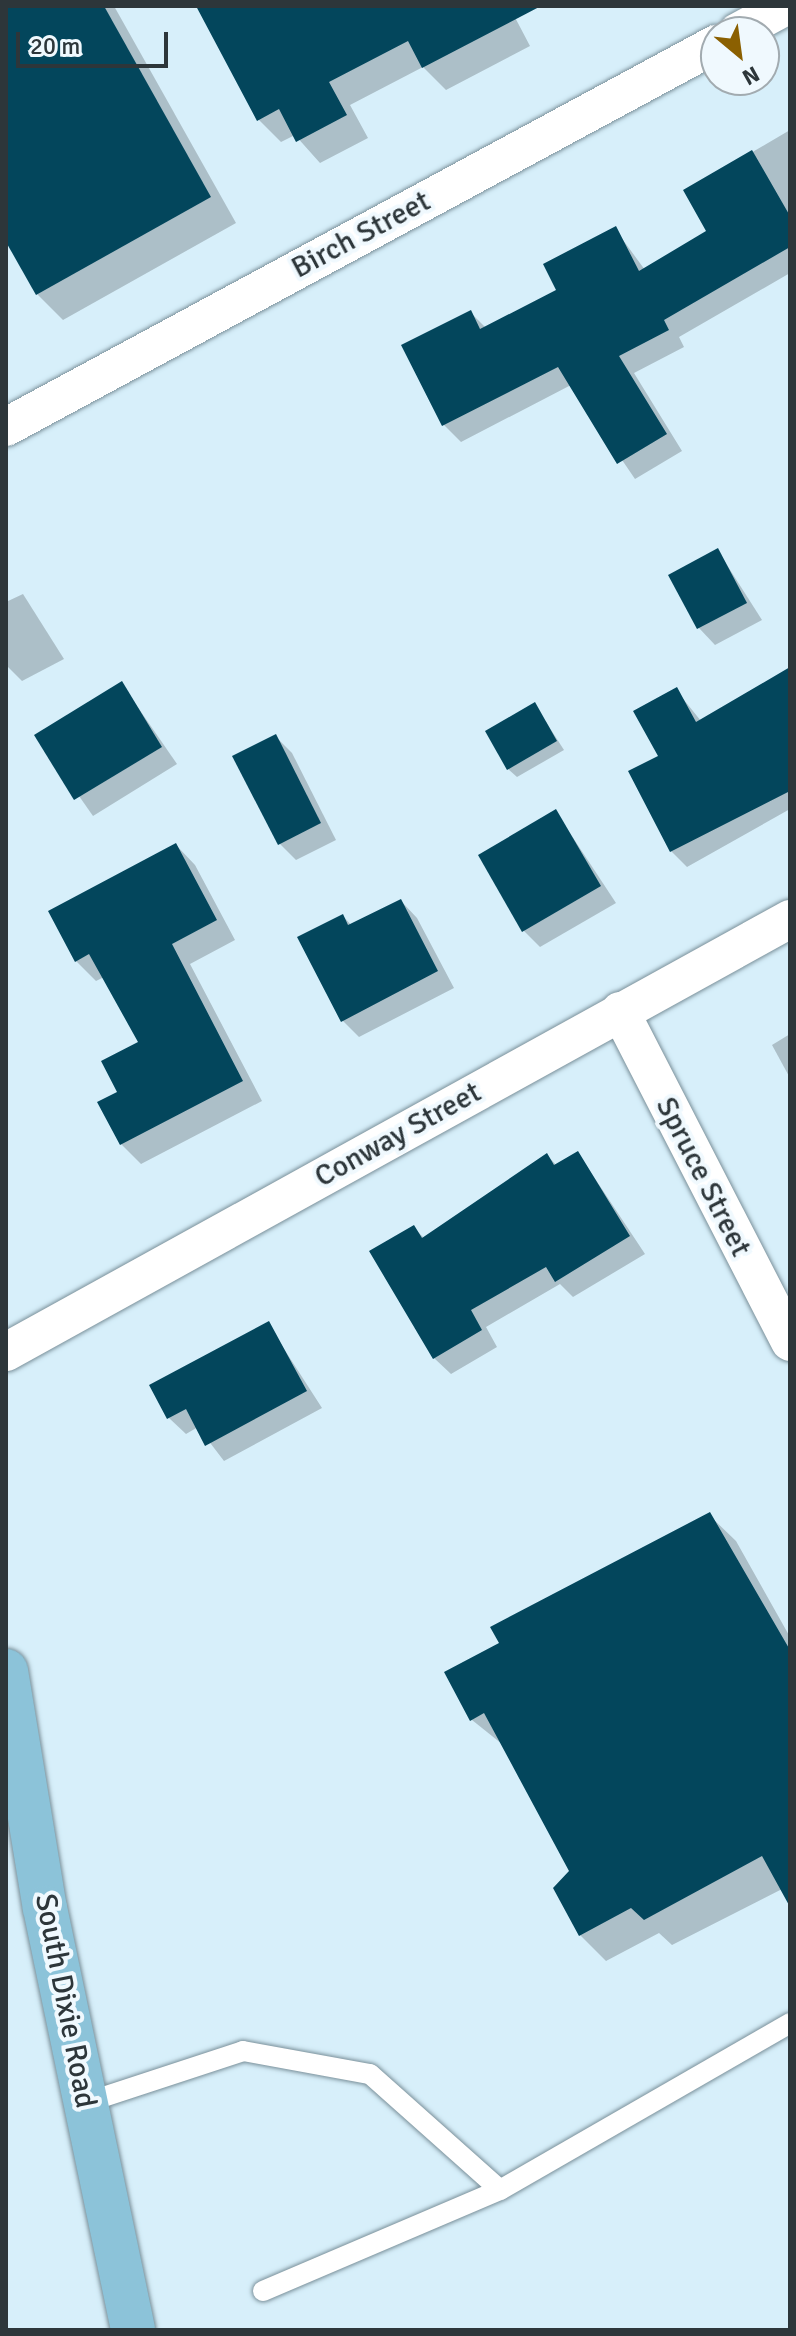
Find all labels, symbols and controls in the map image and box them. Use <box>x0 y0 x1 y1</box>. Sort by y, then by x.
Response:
scale bar <box>20 16 172 66</box>
north arrow <box>700 16 780 96</box>
text: 20 m <box>30 31 80 61</box>
text: N <box>738 60 764 91</box>
street label: Birch Street <box>285 183 437 287</box>
street label: Conway Street <box>309 1075 487 1195</box>
street label: Spruce Street <box>648 1091 758 1263</box>
street label: South Dixie Road <box>27 1891 103 2111</box>

